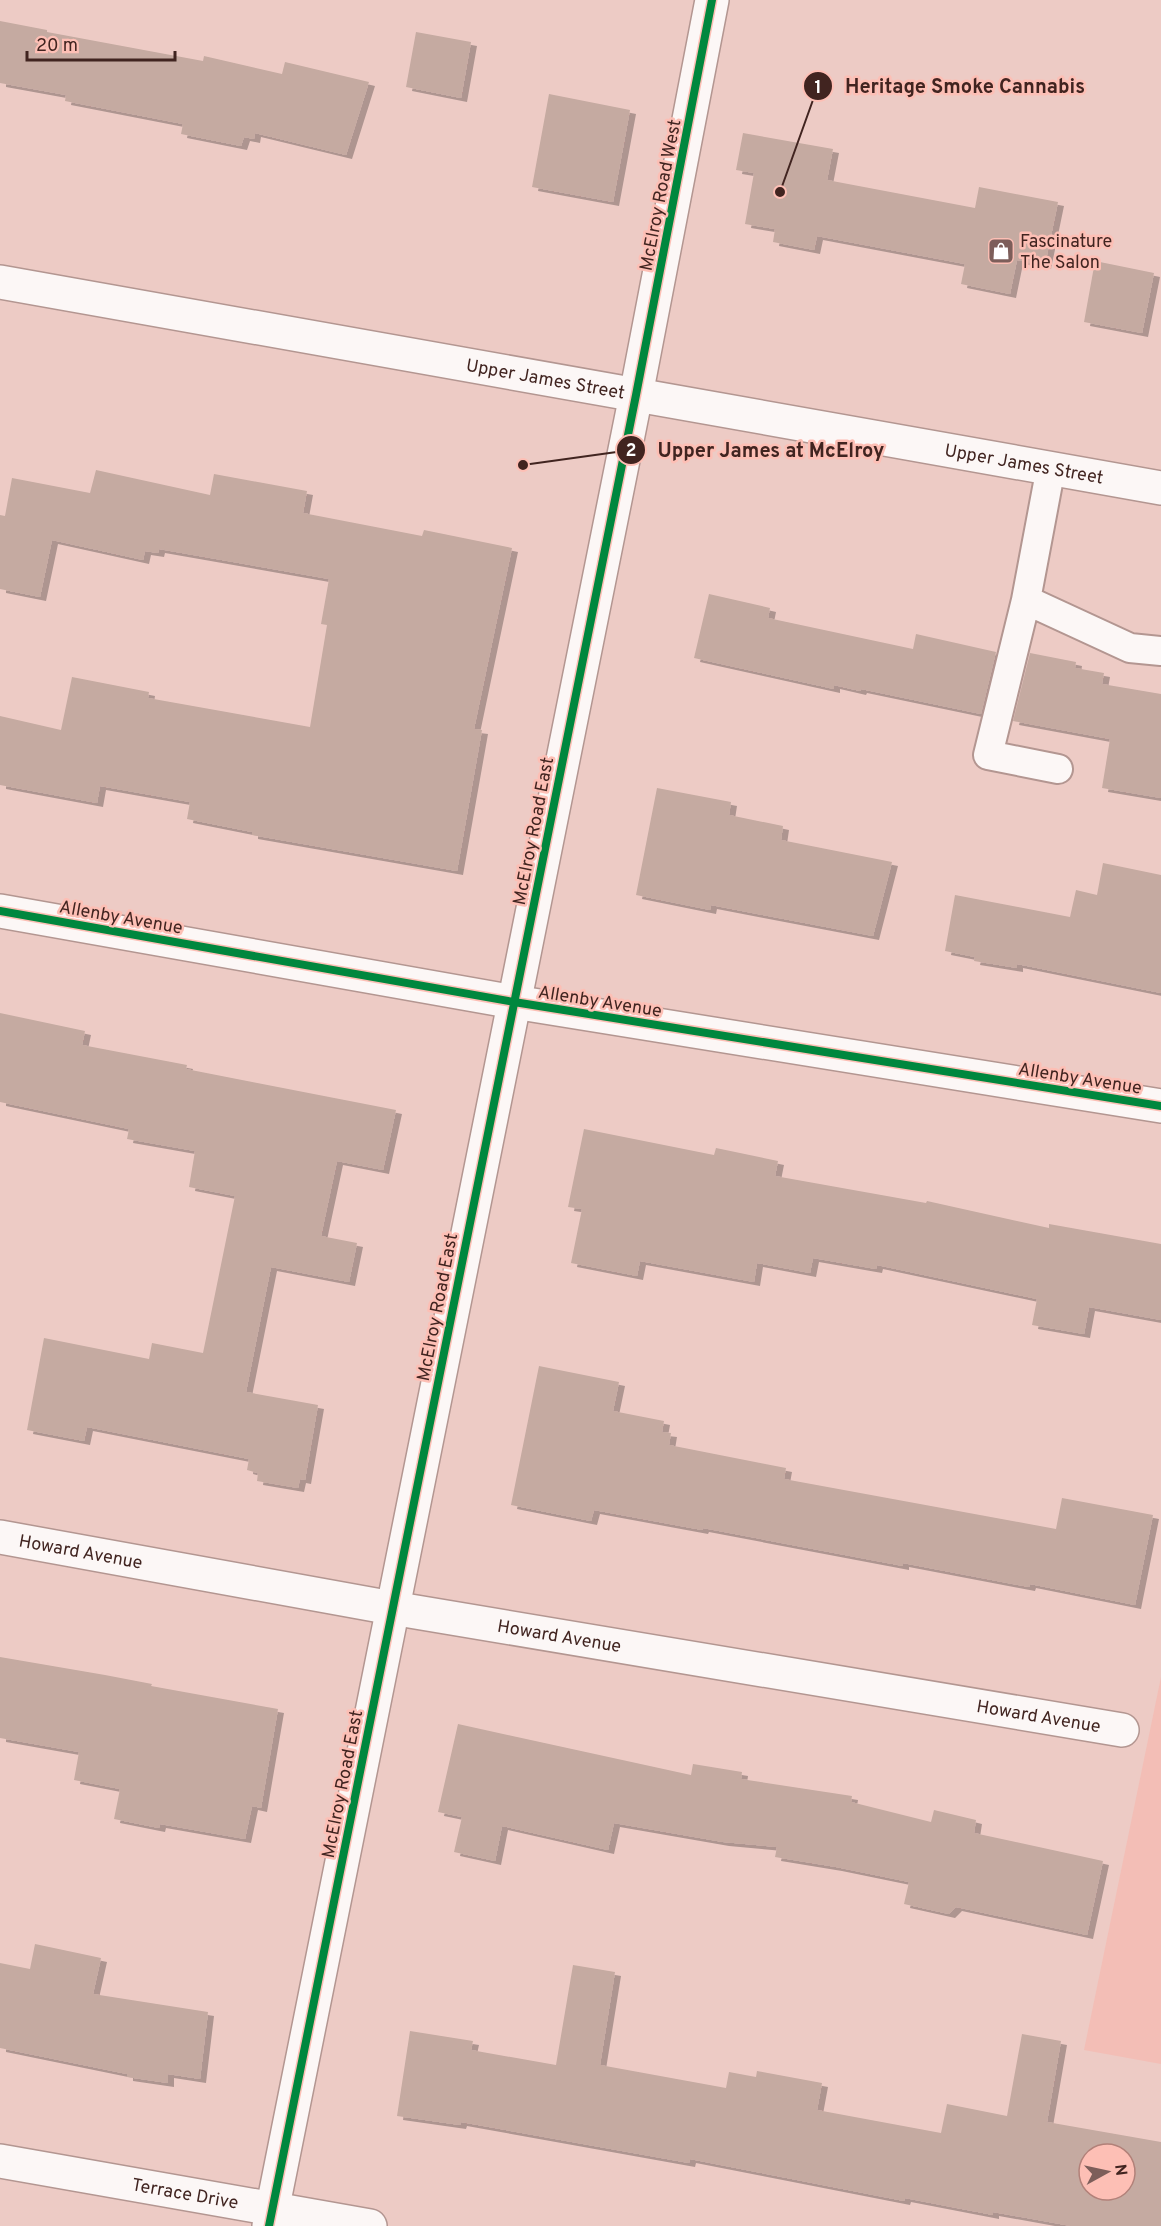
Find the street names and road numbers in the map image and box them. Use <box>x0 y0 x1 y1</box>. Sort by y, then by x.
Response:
street label: McElroy Road West <box>635 117 687 273</box>
street label: Upper James Street <box>464 355 626 406</box>
street label: Upper James Street <box>942 440 1105 491</box>
street label: McElroy Road East <box>509 755 560 907</box>
street label: Allenby Avenue <box>57 896 184 941</box>
street label: Allenby Avenue <box>536 981 663 1024</box>
street label: Allenby Avenue <box>1016 1058 1143 1101</box>
street label: McElroy Road East <box>413 1231 464 1383</box>
street label: Howard Avenue <box>17 1531 144 1576</box>
street label: Howard Avenue <box>495 1616 623 1659</box>
street label: Howard Avenue <box>975 1696 1102 1739</box>
street label: McElroy Road East <box>318 1708 369 1860</box>
street label: Terrace Drive <box>130 2174 240 2216</box>

